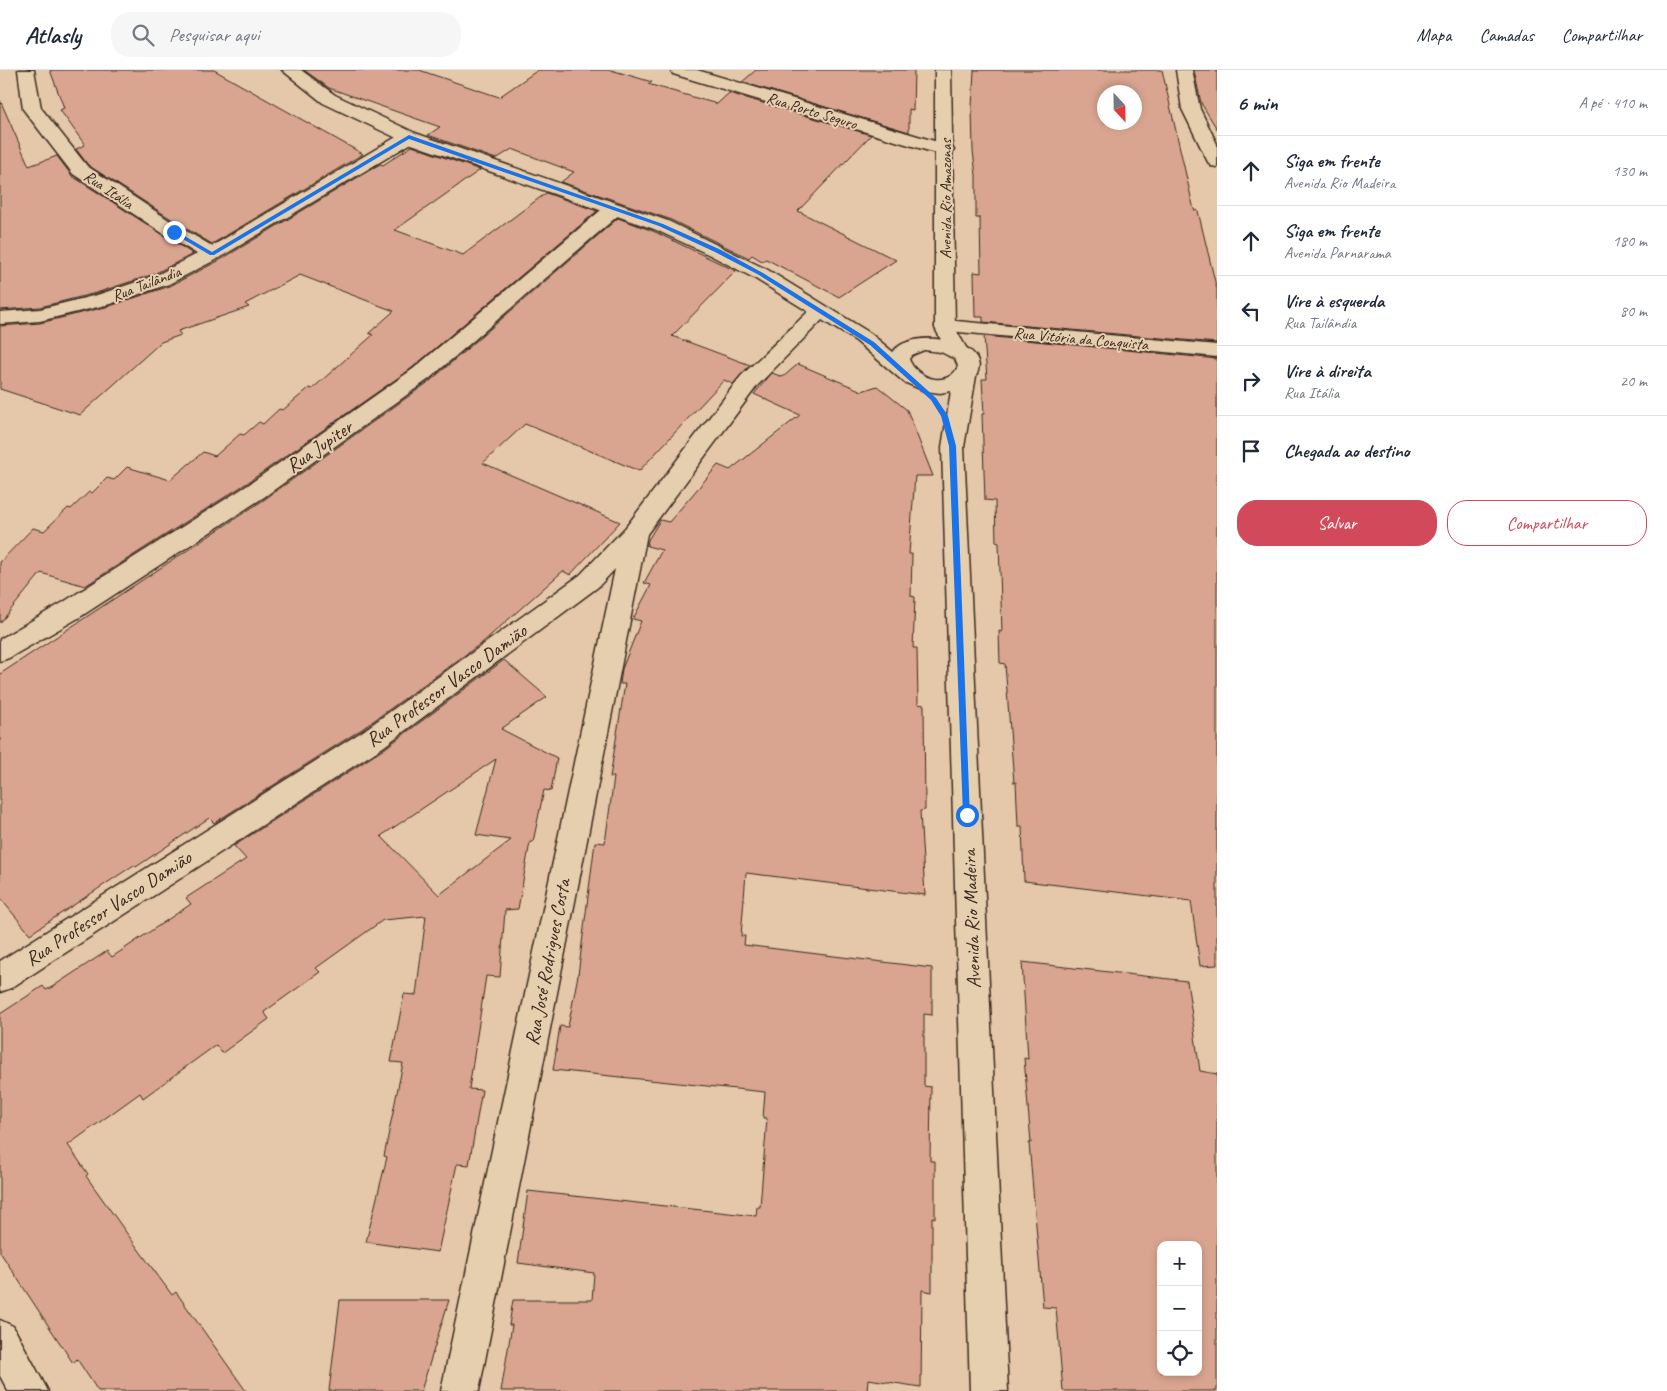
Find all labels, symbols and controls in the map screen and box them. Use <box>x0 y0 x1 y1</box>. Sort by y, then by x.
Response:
search box <box>111 12 461 57</box>
text: Atlasly <box>25 20 81 50</box>
icon: search <box>129 21 157 49</box>
text: Pesquisar aqui <box>169 23 259 47</box>
text: Mapa <box>1417 24 1451 46</box>
text: Camadas <box>1479 24 1534 46</box>
text: Compartilhar <box>1562 24 1642 46</box>
north arrow <box>1097 85 1142 130</box>
street label: Rua Porto Seguro <box>764 88 861 135</box>
text: 6 min <box>1237 90 1278 116</box>
text: A pé · 410 m <box>1579 93 1647 113</box>
street label: Avenida Rio Amazonas <box>936 138 956 259</box>
text: Siga em frente <box>1284 149 1380 173</box>
icon: ahead <box>1237 157 1265 185</box>
text: 130 m <box>1613 161 1647 181</box>
street label: Rua Itália <box>80 166 138 214</box>
text: Avenida Rio Madeira <box>1284 173 1395 193</box>
text: Siga em frente <box>1284 219 1380 243</box>
route end <box>163 221 186 244</box>
icon: ahead <box>1237 227 1265 255</box>
text: 180 m <box>1613 231 1647 251</box>
text: Avenida Parnarama <box>1284 243 1391 263</box>
street label: Rua Tailândia <box>109 261 185 306</box>
text: Vire à esquerda <box>1284 289 1384 313</box>
icon: left <box>1237 297 1265 325</box>
text: 80 m <box>1620 301 1647 321</box>
text: Rua Tailândia <box>1284 313 1356 333</box>
street label: Rua Vitória da Conquista <box>1013 323 1150 355</box>
text: Vire à direita <box>1284 359 1371 383</box>
icon: right <box>1237 367 1265 395</box>
text: 20 m <box>1620 371 1647 391</box>
text: Rua Itália <box>1284 383 1339 403</box>
street label: Rua Jupiter <box>281 413 359 478</box>
icon: arrive <box>1237 437 1265 465</box>
text: Chegada ao destino <box>1284 439 1410 463</box>
button: Salvar <box>1237 500 1437 546</box>
button: Compartilhar <box>1447 500 1647 546</box>
street label: Rua Professor Vasco Damião <box>361 618 533 752</box>
route start <box>956 804 979 827</box>
street label: Rua Professor Vasco Damião <box>20 845 197 972</box>
street label: Avenida Rio Madeira <box>957 847 986 989</box>
street label: Rua José Rodrigues Costa <box>519 875 576 1047</box>
map controls <box>1157 1241 1202 1376</box>
button: + <box>1157 1241 1202 1286</box>
button: − <box>1157 1286 1202 1331</box>
button: locate <box>1157 1331 1202 1376</box>

